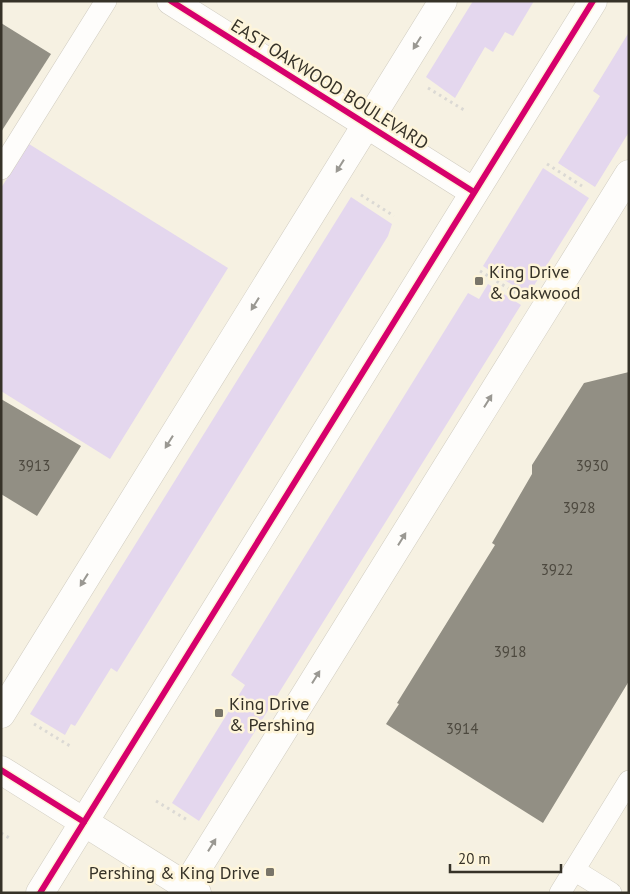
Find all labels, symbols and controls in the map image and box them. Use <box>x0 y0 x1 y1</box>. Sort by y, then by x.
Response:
street label: EAST OAKWOOD BOULEVARD <box>227 14 433 154</box>
one-way arrow <box>412 36 422 49</box>
one-way arrow <box>336 159 345 172</box>
place label: King Drive & Oakwood <box>489 260 580 304</box>
marker: King Drive & Oakwood <box>473 275 485 287</box>
one-way arrow <box>250 298 260 311</box>
one-way arrow <box>483 394 492 407</box>
one-way arrow <box>165 436 174 449</box>
house number: 3913 <box>18 456 50 475</box>
house number: 3930 <box>576 456 608 475</box>
house number: 3928 <box>563 498 595 517</box>
one-way arrow <box>397 532 407 545</box>
house number: 3922 <box>541 560 573 579</box>
one-way arrow <box>79 574 88 587</box>
house number: 3918 <box>494 642 526 661</box>
one-way arrow <box>312 670 321 683</box>
place label: King Drive & Pershing <box>229 692 315 736</box>
marker: King Drive & Pershing <box>213 707 225 719</box>
house number: 3914 <box>446 719 478 738</box>
one-way arrow <box>207 838 217 851</box>
scale bar <box>450 842 561 874</box>
text: 20 m <box>458 849 491 868</box>
place label: Pershing & King Drive <box>89 861 260 884</box>
marker: Pershing & King Drive <box>264 866 276 878</box>

